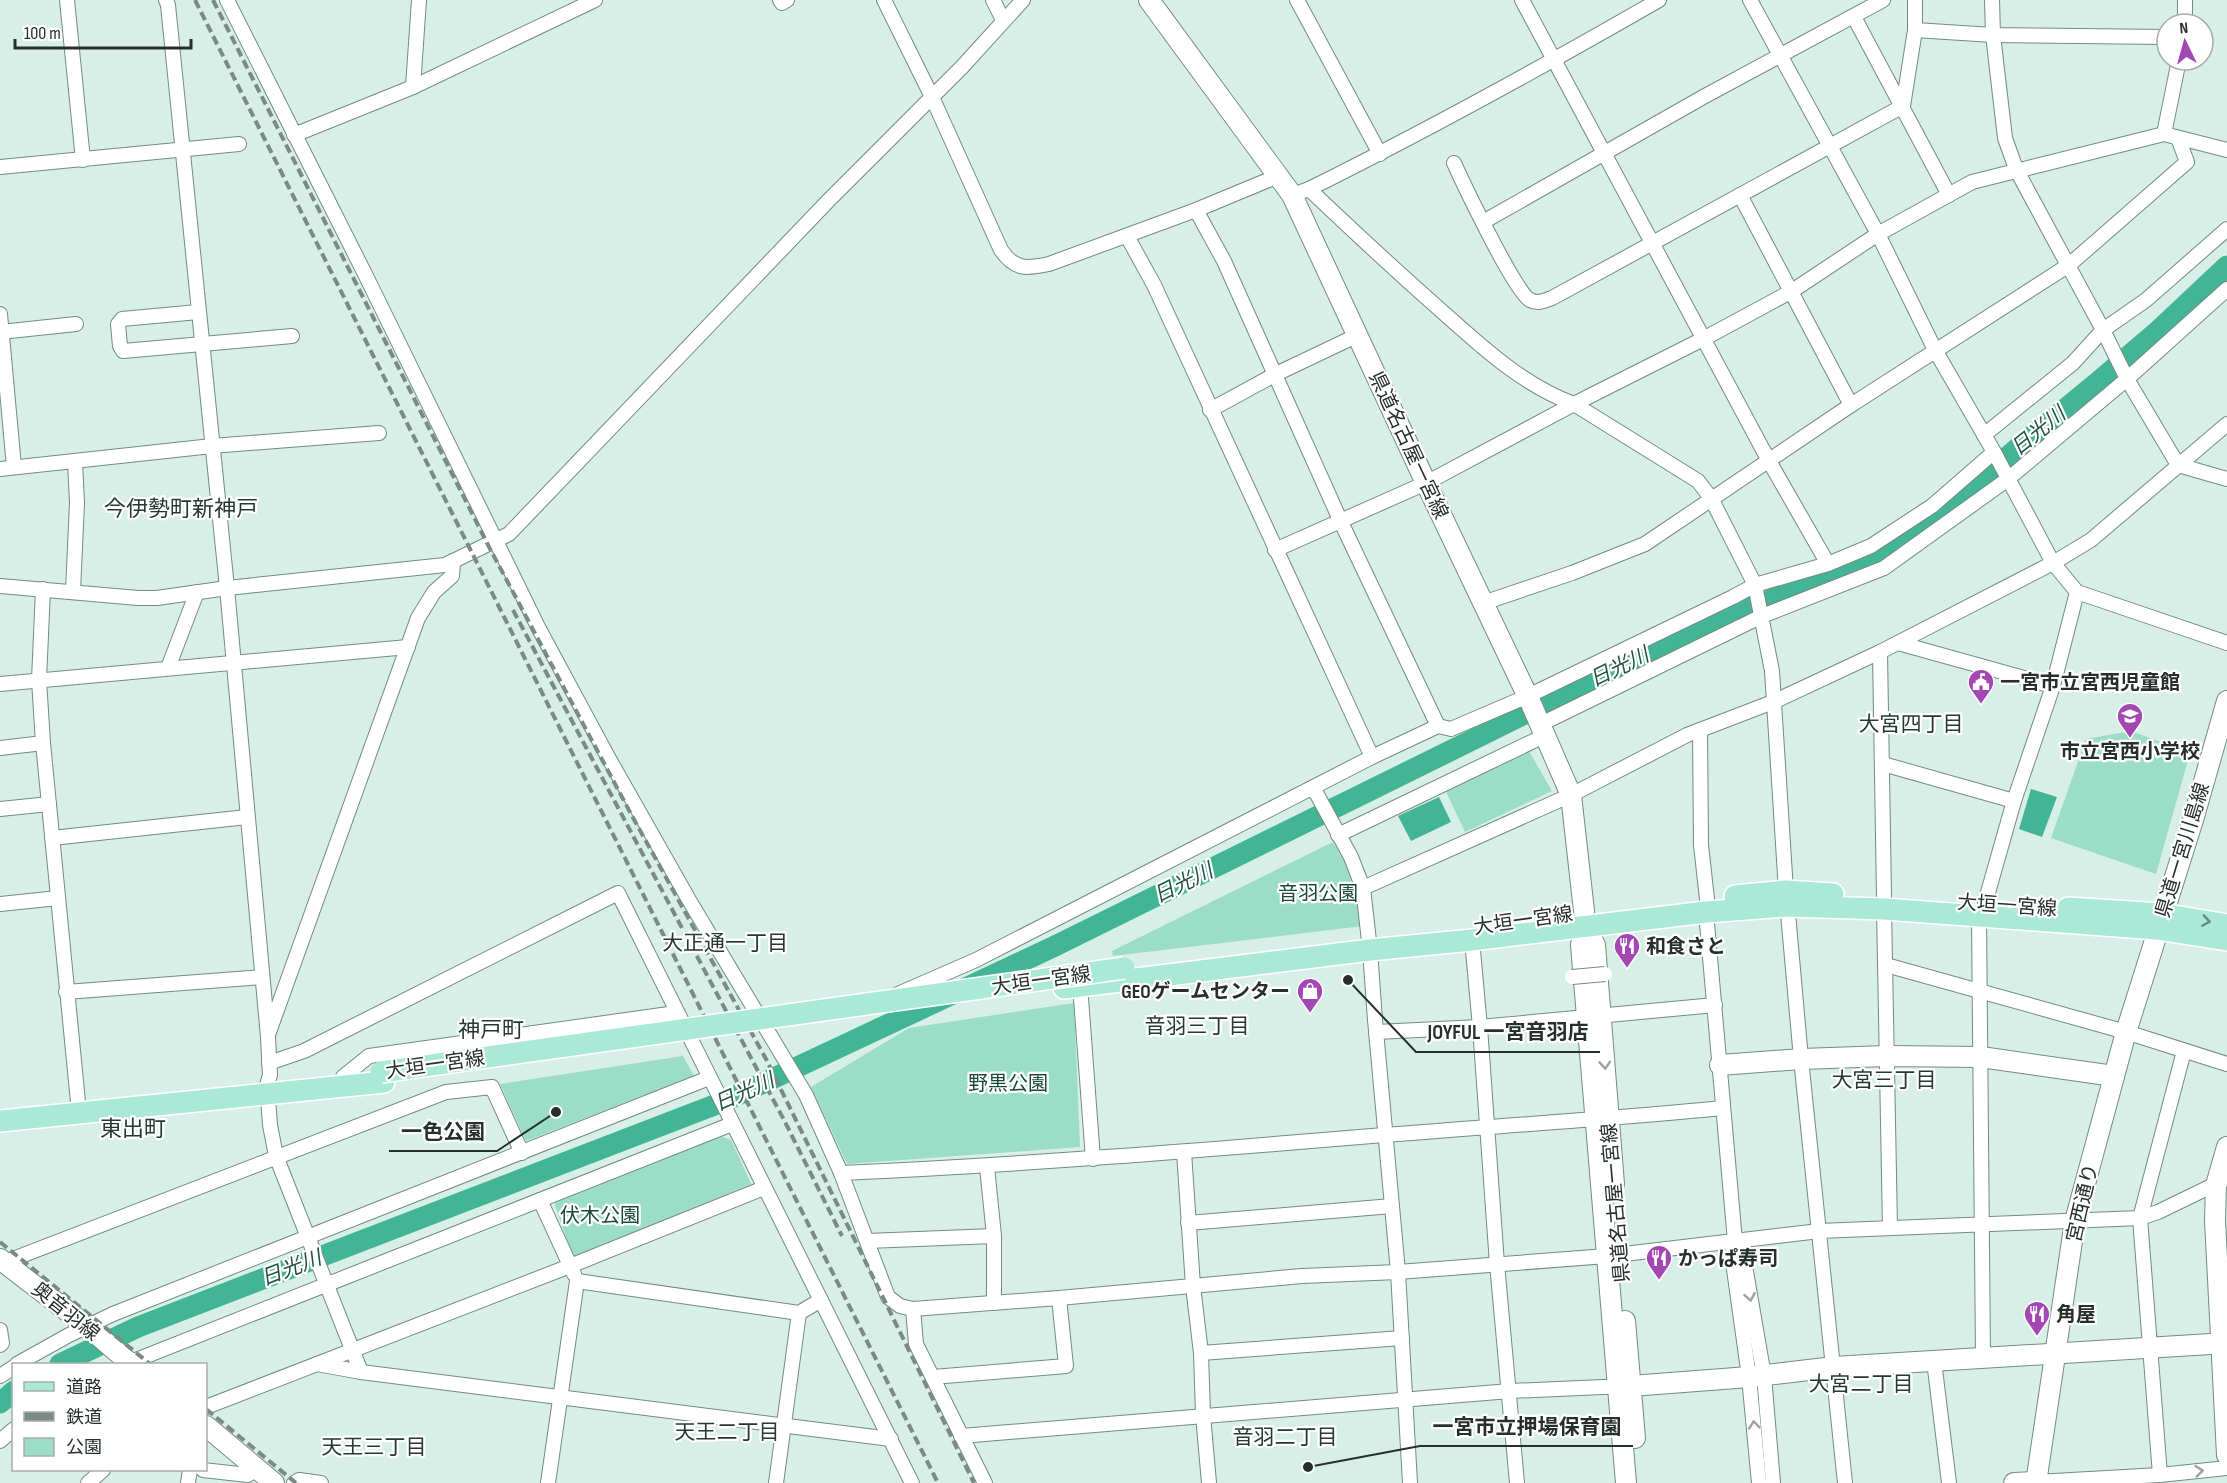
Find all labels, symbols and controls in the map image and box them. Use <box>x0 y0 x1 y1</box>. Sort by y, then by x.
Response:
scale bar <box>15 12 190 50</box>
north arrow <box>2155 12 2215 72</box>
text: N <box>2179 19 2189 38</box>
text: 100 m <box>24 23 61 44</box>
street label: 県道名古屋一宮線 <box>1363 368 1453 523</box>
water label: 日光川 <box>2006 401 2072 461</box>
district label: 今伊勢町新神戸 <box>104 496 258 523</box>
water label: 日光川 <box>1585 642 1655 692</box>
public building icon: 一宮市立宮西児童館 <box>1966 667 1996 705</box>
place label: 一宮市立宮西児童館 <box>2000 671 2180 695</box>
school or university icon: 市立宮西小学校 <box>2115 701 2145 739</box>
district label: 大宮四丁目 <box>1859 712 1964 737</box>
place label: 市立宮西小学校 <box>2060 740 2200 764</box>
street label: 県道一宮川島線 <box>2151 780 2215 921</box>
water label: 日光川 <box>1149 858 1219 908</box>
park label: 音羽公園 <box>1278 882 1358 906</box>
street label: 大垣一宮線 <box>1956 891 2058 921</box>
street label: 大垣一宮線 <box>1472 902 1574 940</box>
one-way arrow <box>2201 915 2210 927</box>
district label: 大正通一丁目 <box>662 931 788 956</box>
restaurant icon: 和食さと <box>1612 931 1642 969</box>
place label: 和食さと <box>1646 935 1726 959</box>
street label: 大垣一宮線 <box>990 962 1092 1000</box>
shop icon: GEOゲームセンター <box>1295 976 1325 1014</box>
place label: GEOゲームセンター <box>1121 980 1290 1004</box>
callout: JOYFUL 一宮音羽店 <box>1416 1013 1600 1052</box>
district label: 音羽三丁目 <box>1145 1014 1250 1039</box>
district label: 神戸町 <box>458 1017 524 1044</box>
text: JOYFUL 一宮音羽店 <box>1427 1020 1588 1045</box>
street label: 大垣一宮線 <box>384 1046 486 1084</box>
one-way arrow <box>1598 1061 1611 1070</box>
water label: 日光川 <box>710 1067 780 1117</box>
district label: 大宮三丁目 <box>1832 1068 1937 1093</box>
park label: 野黒公園 <box>968 1072 1048 1096</box>
callout: 一色公園 <box>389 1112 497 1151</box>
district label: 東出町 <box>100 1116 166 1143</box>
text: 一色公園 <box>401 1120 485 1145</box>
street label: 県道名古屋一宮線 <box>1597 1122 1635 1284</box>
street label: 宮西通り <box>2062 1162 2104 1245</box>
park label: 伏木公園 <box>560 1204 640 1228</box>
restaurant icon: かっぱ寿司 <box>1644 1243 1674 1281</box>
water label: 日光川 <box>257 1245 327 1291</box>
place label: かっぱ寿司 <box>1678 1247 1778 1271</box>
street label: 奥音羽線 <box>27 1277 104 1346</box>
one-way arrow <box>1743 1291 1756 1301</box>
restaurant icon: 角屋 <box>2022 1299 2052 1337</box>
place label: 角屋 <box>2056 1303 2096 1327</box>
legend <box>12 1363 207 1471</box>
district label: 大宮二丁目 <box>1809 1372 1914 1397</box>
text: 道路 <box>66 1377 102 1398</box>
text: 鉄道 <box>66 1407 102 1428</box>
callout: 一宮市立押場保育園 <box>1420 1407 1633 1446</box>
text: 一宮市立押場保育園 <box>1433 1415 1622 1440</box>
district label: 天王二丁目 <box>675 1420 780 1445</box>
one-way arrow <box>1748 1420 1761 1429</box>
district label: 音羽二丁目 <box>1233 1425 1338 1450</box>
district label: 天王三丁目 <box>322 1435 427 1460</box>
text: 公園 <box>66 1437 102 1458</box>
one-way arrow <box>2194 1465 2203 1478</box>

